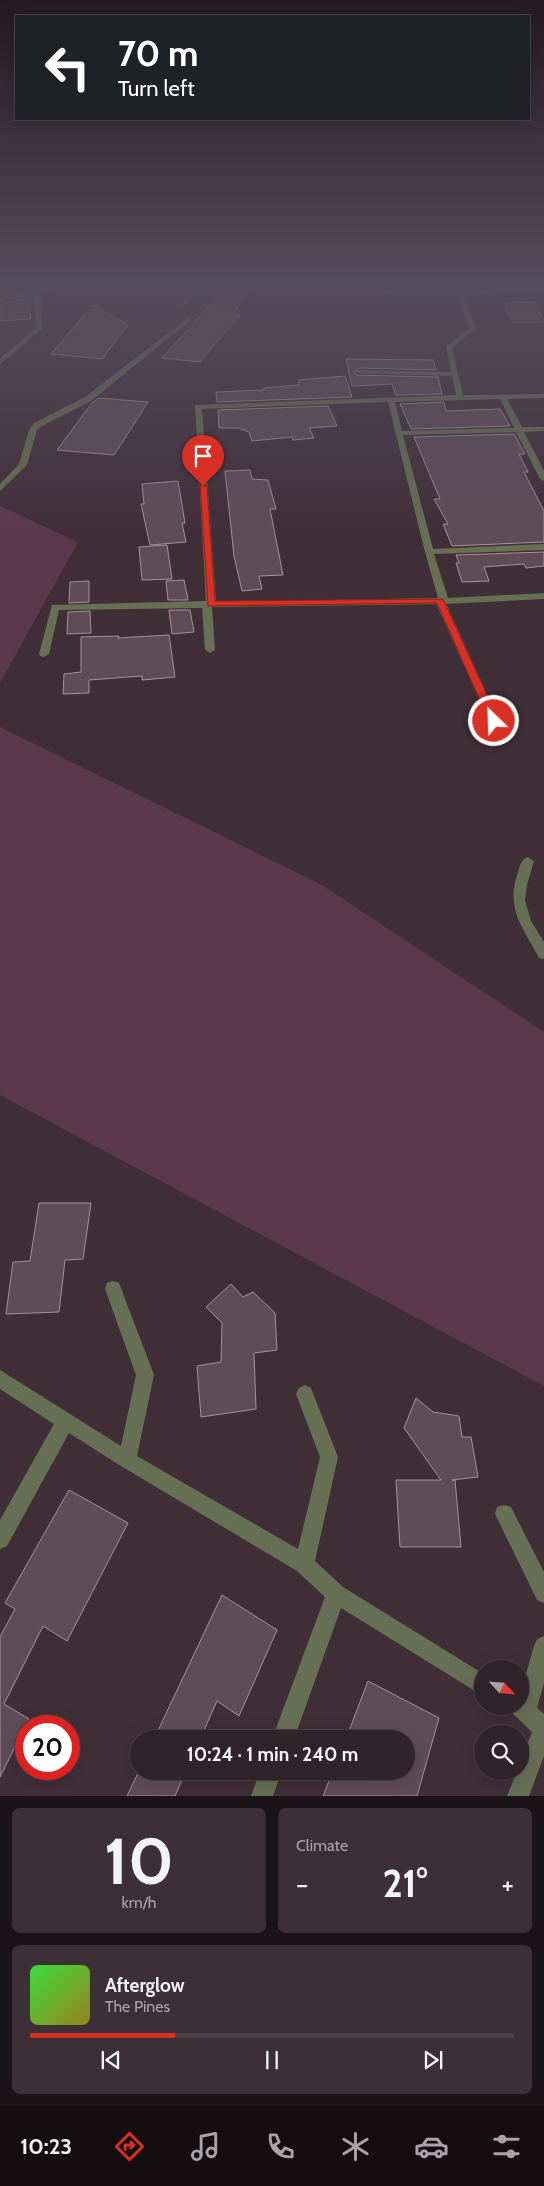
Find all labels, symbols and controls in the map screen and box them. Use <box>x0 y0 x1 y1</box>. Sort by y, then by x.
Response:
text: 70 m <box>118 32 199 75</box>
icon: left <box>35 35 100 100</box>
text: Turn left <box>118 75 195 102</box>
pin <box>182 435 224 486</box>
icon: arrive <box>189 442 217 470</box>
position arrow <box>467 694 519 746</box>
north arrow <box>474 1660 529 1715</box>
map controls <box>474 1660 529 1780</box>
speed limit sign: 20 <box>15 1715 80 1780</box>
button: search <box>474 1725 529 1780</box>
text: 10:24 · 1 min · 240 m <box>187 1743 358 1766</box>
text: 10 <box>104 1821 174 1900</box>
text: Climate <box>296 1836 348 1855</box>
text: 21° <box>382 1860 428 1907</box>
text: − <box>296 1867 308 1901</box>
text: + <box>502 1867 514 1901</box>
text: km/h <box>121 1893 157 1912</box>
text: Afterglow <box>105 1974 185 1997</box>
text: The Pines <box>105 1997 170 2016</box>
icon: previous <box>97 2046 125 2074</box>
icon: pause <box>258 2046 286 2074</box>
icon: next <box>419 2046 447 2074</box>
icon: directions <box>112 2129 147 2164</box>
icon: music <box>188 2129 223 2164</box>
icon: phone <box>263 2129 298 2164</box>
icon: climate <box>338 2129 373 2164</box>
icon: car <box>414 2129 449 2164</box>
icon: filters <box>489 2129 524 2164</box>
text: 10:23 <box>20 2133 72 2160</box>

